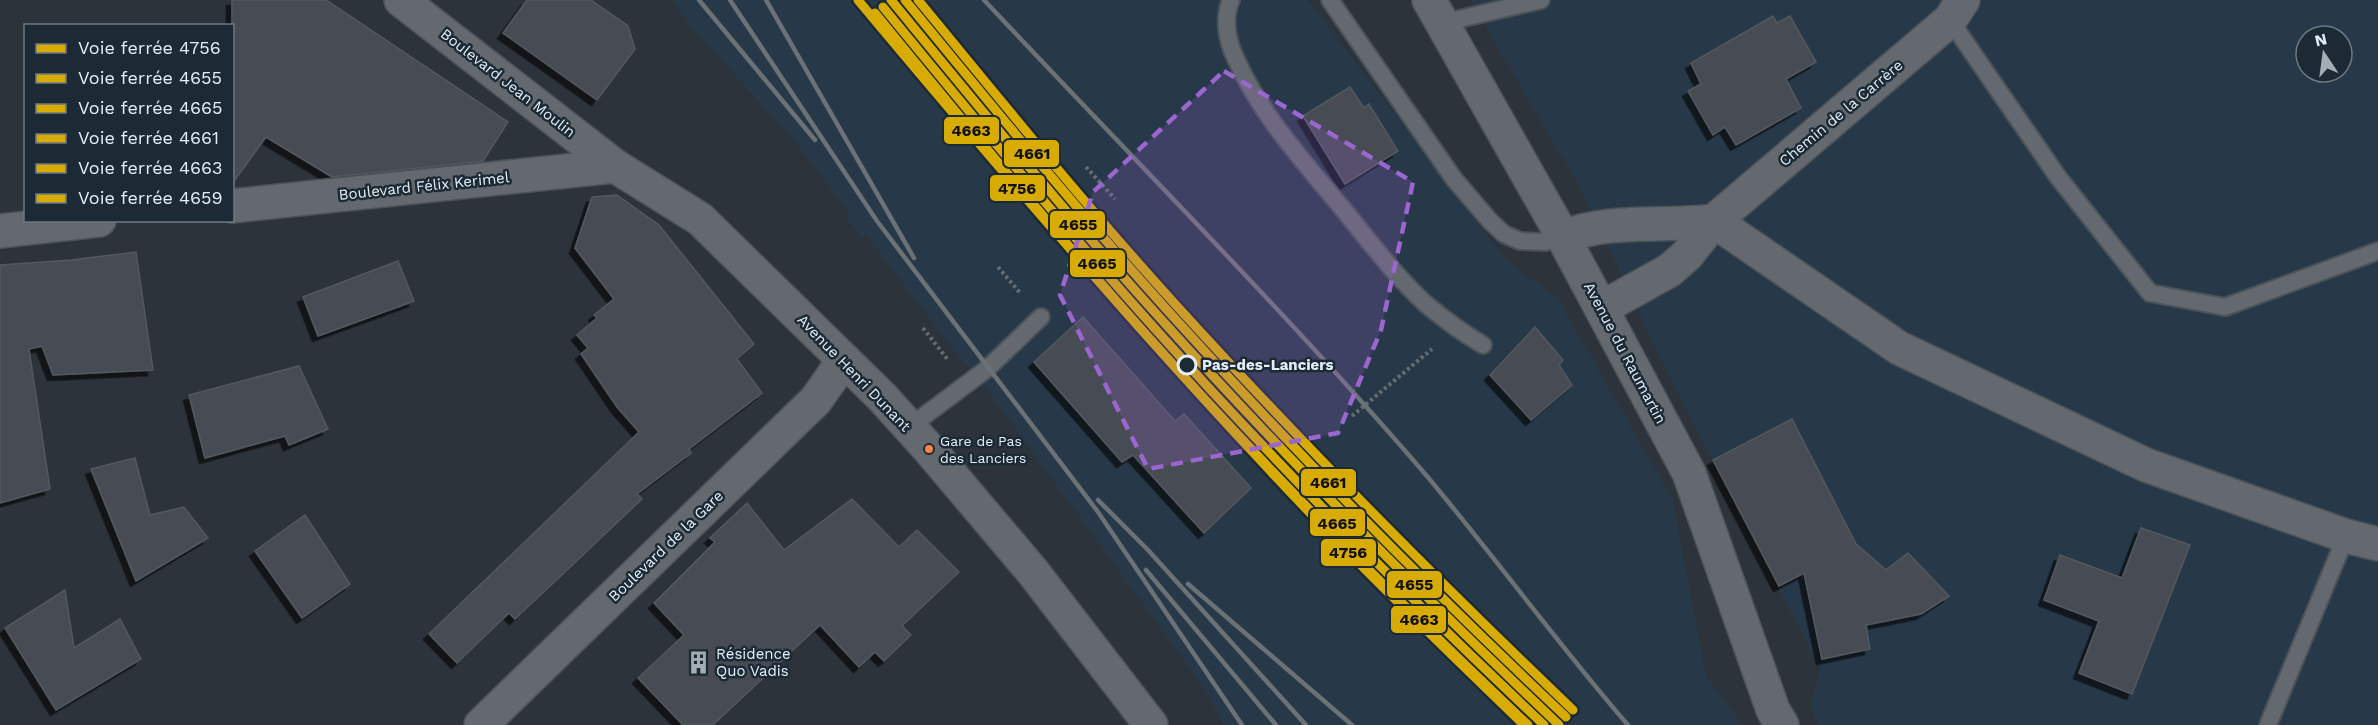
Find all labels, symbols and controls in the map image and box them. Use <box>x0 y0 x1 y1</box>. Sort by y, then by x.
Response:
legend <box>24 24 234 222</box>
north arrow <box>2294 24 2354 84</box>
street label: Boulevard Jean Moulin <box>437 25 579 141</box>
text: N <box>2313 29 2329 50</box>
text: Voie ferrée 4756 <box>78 37 221 58</box>
street label: Chemin de la Carrère <box>1775 56 1907 170</box>
text: Voie ferrée 4655 <box>78 67 222 88</box>
text: Voie ferrée 4665 <box>78 97 223 118</box>
line badge: 4663 <box>943 116 1000 145</box>
text: 4663 <box>951 121 991 140</box>
text: Voie ferrée 4661 <box>78 127 219 148</box>
line badge: 4661 <box>1003 139 1060 168</box>
text: 4661 <box>1014 144 1050 163</box>
text: Voie ferrée 4663 <box>78 157 223 178</box>
street label: Boulevard Félix Kerimel <box>338 168 511 204</box>
line badge: 4756 <box>989 174 1046 202</box>
text: 4756 <box>998 179 1036 198</box>
text: Voie ferrée 4659 <box>78 187 223 208</box>
line badge: 4655 <box>1049 210 1106 239</box>
text: 4655 <box>1059 215 1097 234</box>
line badge: 4665 <box>1069 249 1126 278</box>
text: 4665 <box>1077 254 1117 273</box>
street label: Avenue du Raumartin <box>1580 279 1670 427</box>
street label: Avenue Henri Dunant <box>793 311 915 436</box>
marker: Pas-des-Lanciers <box>1177 355 1197 375</box>
place label: Pas-des-Lanciers <box>1202 356 1334 374</box>
place label: Gare de Pas des Lanciers <box>940 433 1026 466</box>
marker: Gare de Pas des Lanciers <box>923 443 935 455</box>
line badge: 4661 <box>1300 468 1357 497</box>
text: 4661 <box>1310 473 1346 492</box>
street label: Boulevard de la Gare <box>605 487 727 605</box>
line badge: 4665 <box>1309 508 1366 537</box>
text: 4665 <box>1317 514 1357 533</box>
line badge: 4756 <box>1320 538 1377 567</box>
text: 4756 <box>1329 543 1367 562</box>
line badge: 4655 <box>1386 570 1443 599</box>
text: 4655 <box>1395 575 1433 594</box>
line badge: 4663 <box>1390 605 1447 634</box>
text: 4663 <box>1399 610 1439 629</box>
place label: Résidence Quo Vadis <box>716 645 791 680</box>
building icon: Résidence Quo Vadis <box>685 650 711 676</box>

